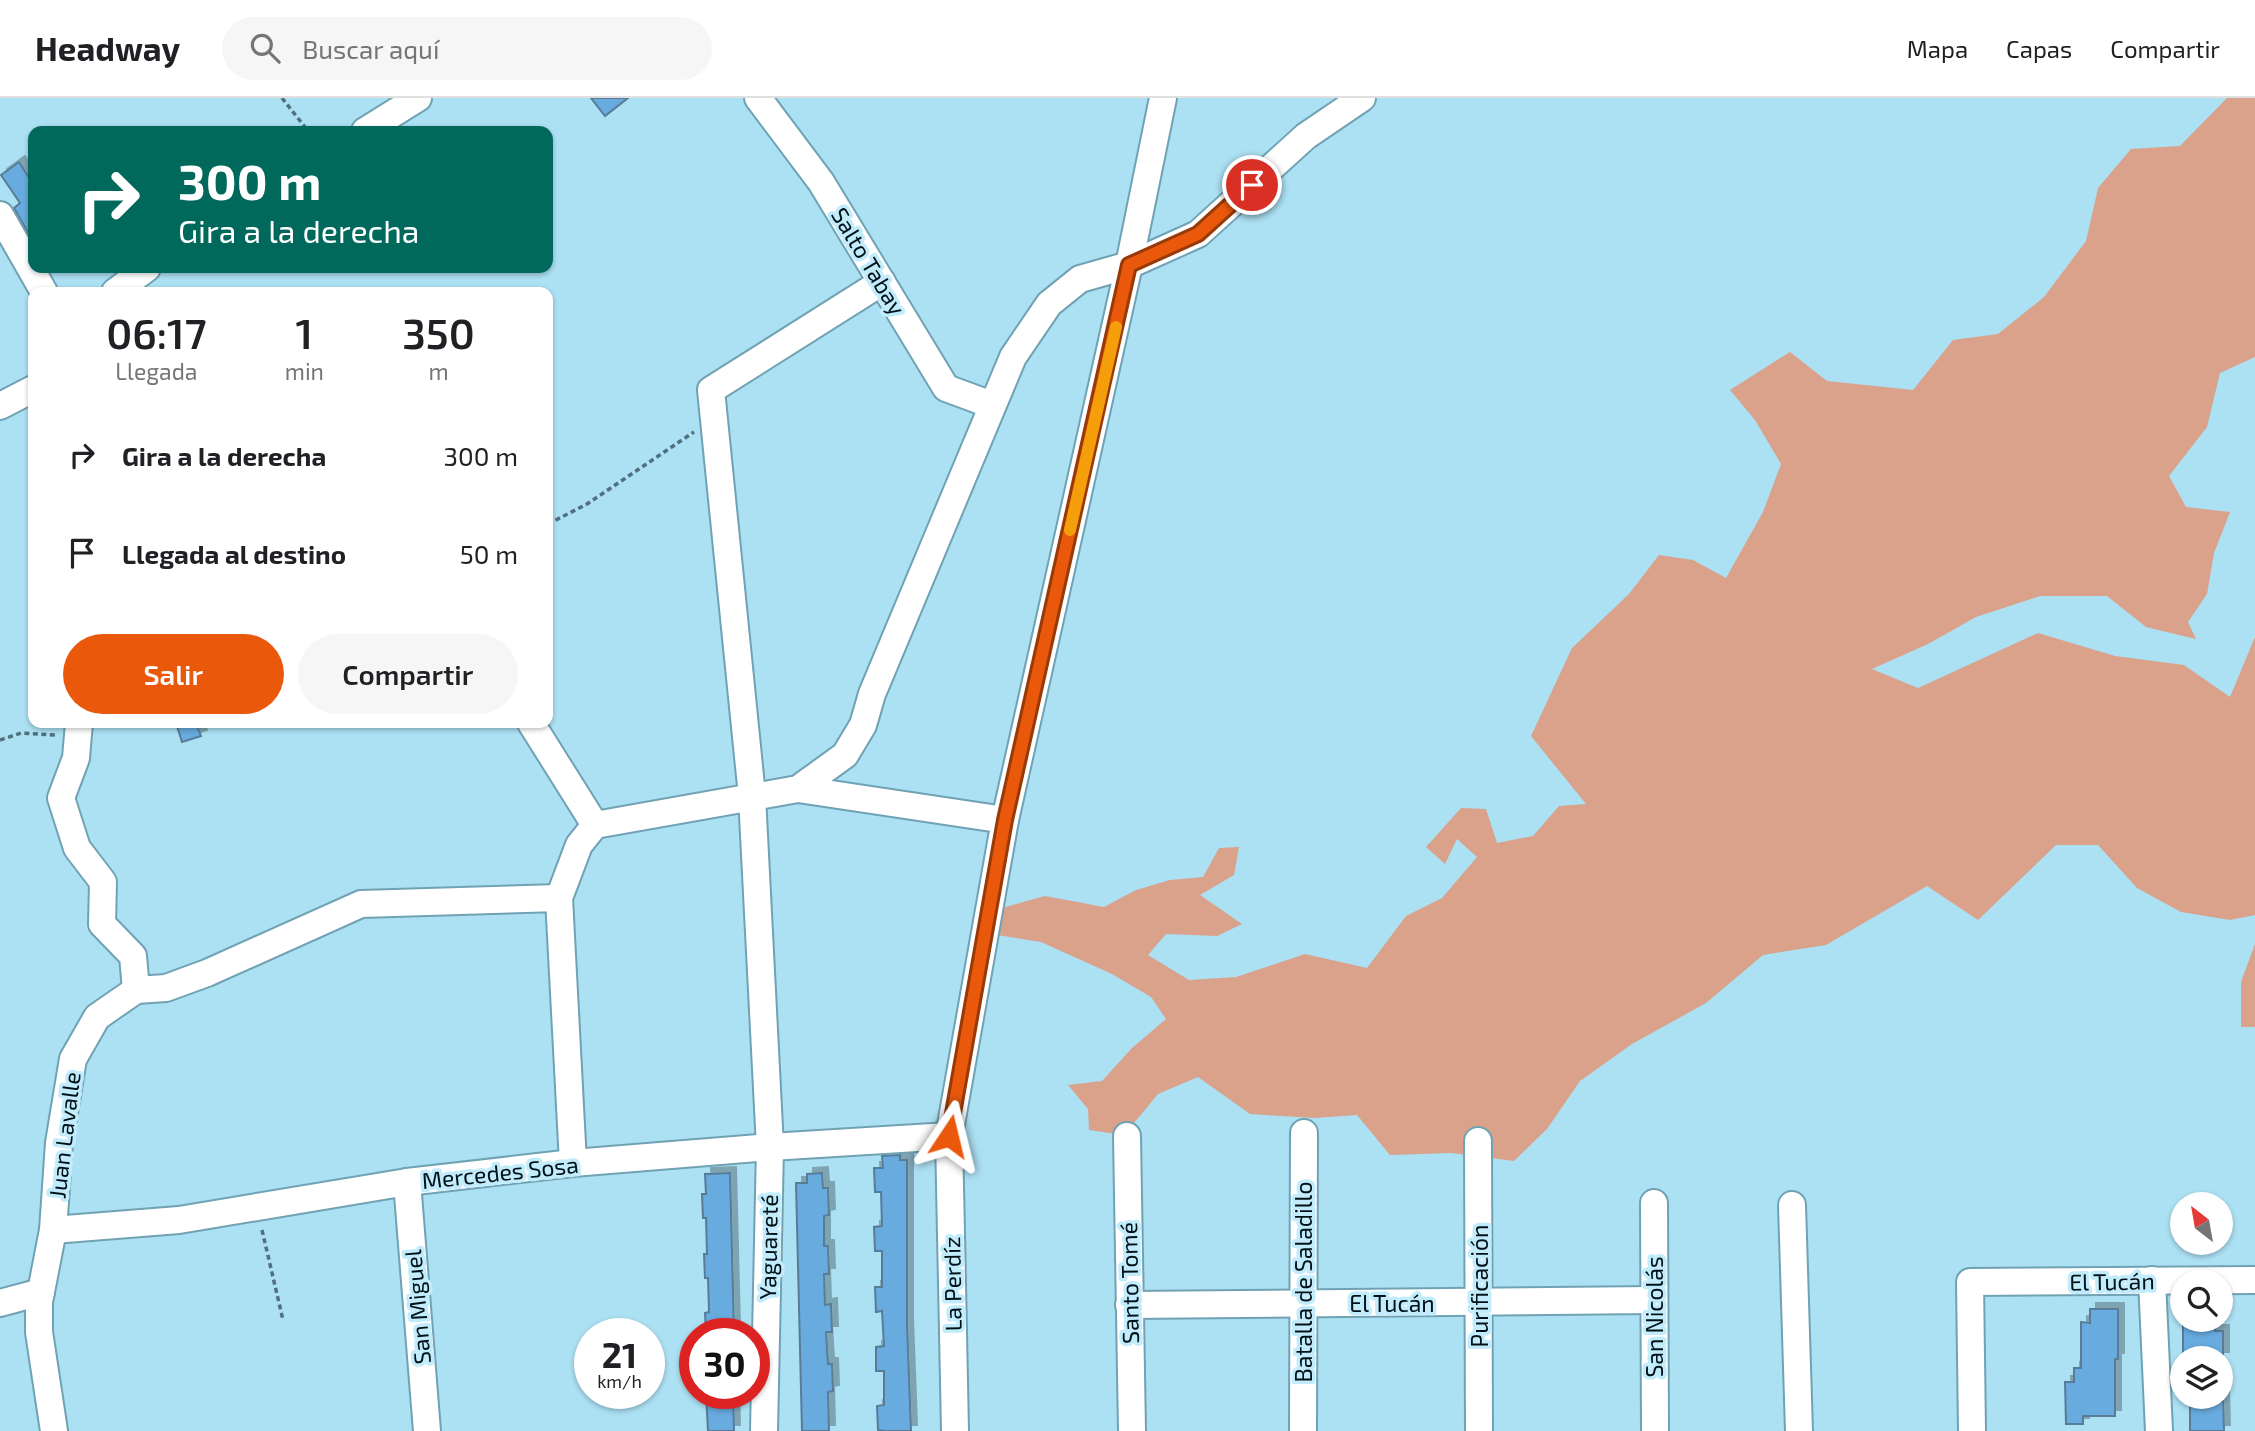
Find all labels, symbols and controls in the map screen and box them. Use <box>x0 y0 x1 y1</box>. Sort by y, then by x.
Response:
search box <box>222 17 712 80</box>
text: Headway <box>35 28 180 68</box>
icon: search <box>246 29 284 67</box>
text: Buscar aquí <box>302 33 439 64</box>
text: Mapa <box>1907 34 1968 63</box>
text: Capas <box>2006 34 2072 63</box>
text: Compartir <box>2110 34 2220 63</box>
text: 300 m <box>178 151 321 210</box>
icon: right <box>63 154 154 245</box>
pin <box>1222 155 1282 215</box>
icon: arrive <box>1233 166 1271 204</box>
street label: Salto Tabay <box>826 202 912 320</box>
text: Gira a la derecha <box>178 211 419 249</box>
text: 06:17 <box>106 307 207 357</box>
text: 1 <box>296 307 313 357</box>
text: 350 <box>402 307 475 357</box>
text: Llegada <box>115 357 197 385</box>
text: min <box>285 357 324 385</box>
text: m <box>428 357 449 385</box>
icon: right <box>63 436 101 474</box>
text: Gira a la derecha <box>122 440 326 471</box>
text: 300 m <box>444 440 518 471</box>
icon: arrive <box>63 534 101 572</box>
text: Llegada al destino <box>122 538 346 569</box>
text: 50 m <box>460 538 518 569</box>
button: Salir <box>63 634 284 714</box>
button: Compartir <box>298 634 518 714</box>
street label: Juan Lavalle <box>42 1070 86 1200</box>
position arrow <box>912 1099 986 1173</box>
street label: Mercedes Sosa <box>420 1150 580 1194</box>
street label: Batalla de Saladillo <box>1289 1182 1317 1382</box>
north arrow <box>2170 1192 2233 1255</box>
map controls <box>2170 1192 2233 1409</box>
street label: Yaguareté <box>753 1194 783 1300</box>
street label: Santo Tomé <box>1114 1222 1144 1344</box>
street label: Purificación <box>1465 1225 1493 1347</box>
street label: La Perdíz <box>937 1236 967 1332</box>
street label: San Miguel <box>398 1248 436 1366</box>
street label: San Nicolás <box>1640 1256 1668 1378</box>
street label: El Tucán <box>2069 1266 2155 1296</box>
button: search <box>2170 1269 2233 1332</box>
street label: El Tucán <box>1349 1289 1435 1317</box>
speed limit sign: 30 <box>679 1318 770 1409</box>
text: 21 <box>602 1333 637 1375</box>
button: layers <box>2170 1346 2233 1409</box>
text: km/h <box>597 1370 642 1392</box>

